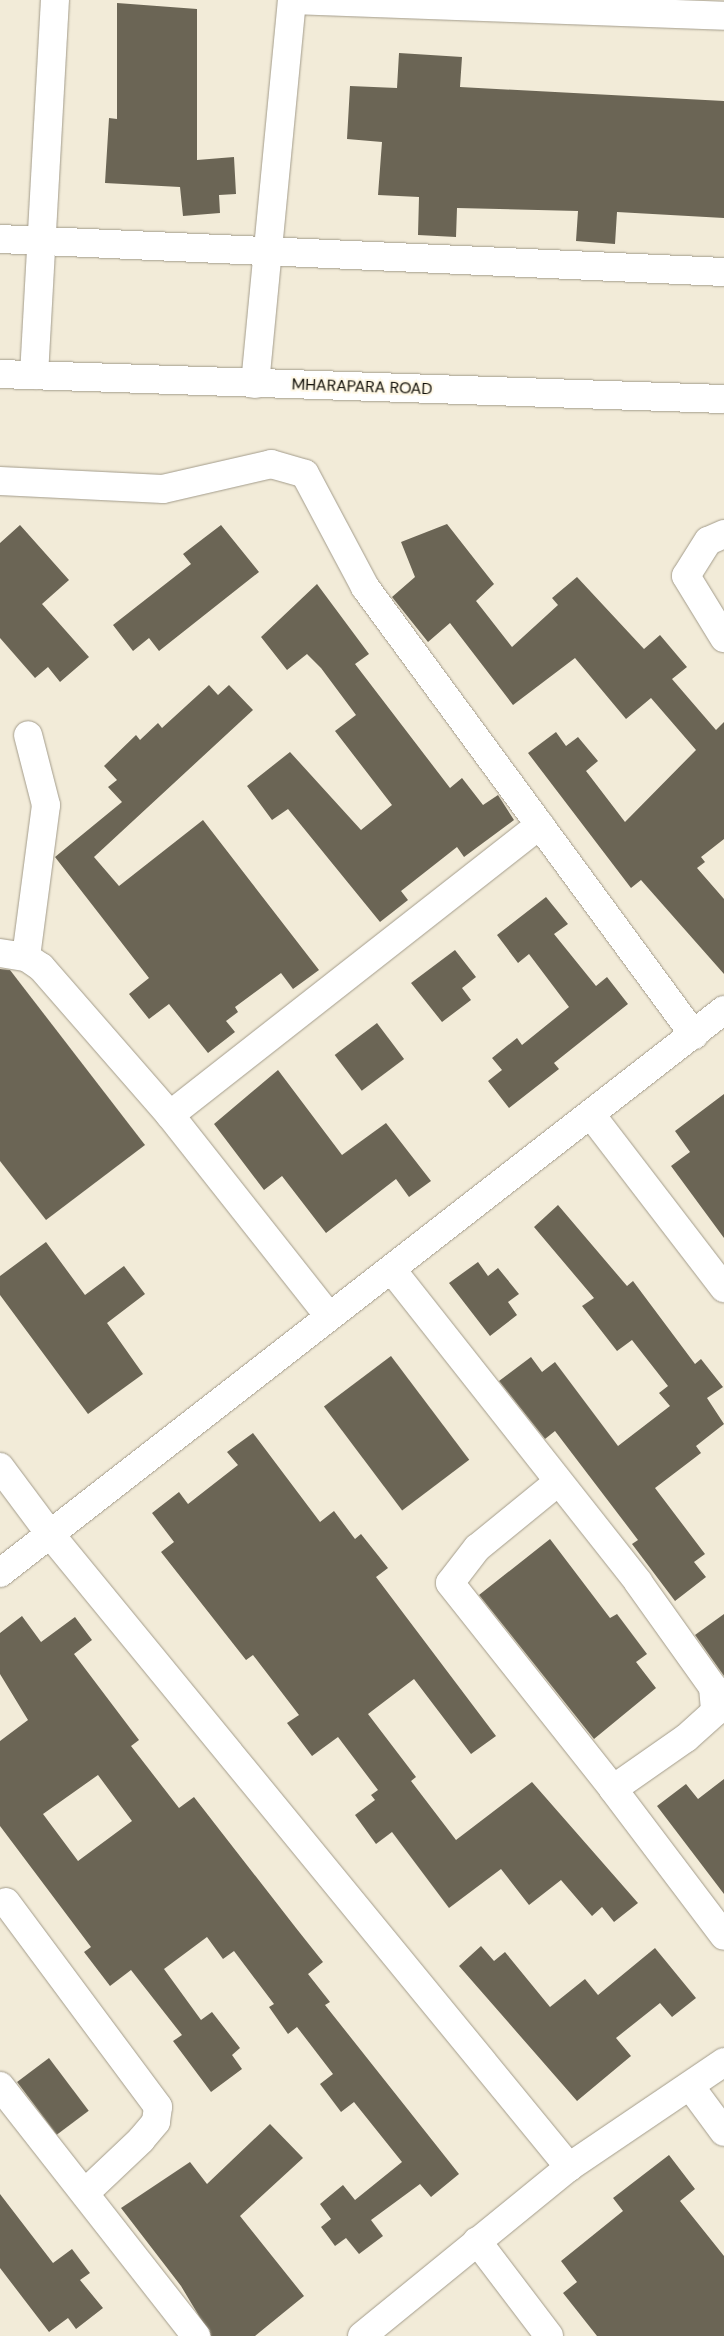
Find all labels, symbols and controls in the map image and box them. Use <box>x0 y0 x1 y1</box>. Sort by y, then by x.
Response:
street label: MHARAPARA ROAD <box>291 375 433 399</box>

